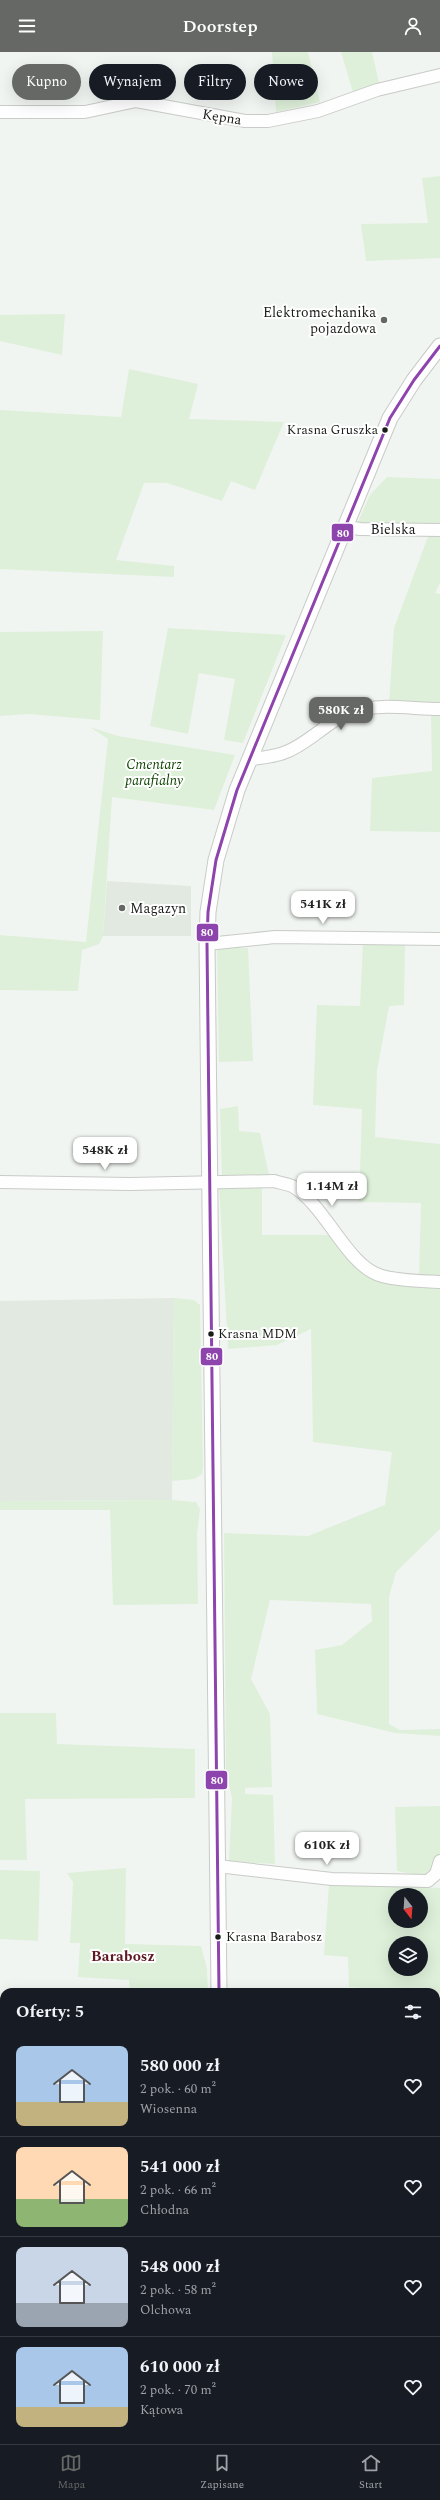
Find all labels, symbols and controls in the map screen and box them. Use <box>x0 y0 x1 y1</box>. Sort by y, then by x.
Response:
text: Doorstep <box>182 13 258 40</box>
icon: menu <box>16 15 38 37</box>
icon: person <box>402 15 424 37</box>
chip: Kupno <box>12 64 81 100</box>
chip: Wynajem <box>89 64 176 100</box>
chip: Filtry <box>184 64 246 100</box>
chip: Nowe <box>254 64 318 100</box>
street label: Kępna <box>201 104 243 130</box>
place label: Elektromechanika pojazdowa <box>263 302 376 339</box>
marker: Elektromechanika pojazdowa <box>379 315 389 325</box>
place label: Krasna Gruszka <box>287 420 379 440</box>
marker: Krasna Gruszka <box>380 425 390 435</box>
street label: Bielska <box>371 519 416 540</box>
line badge: 80 <box>331 523 354 542</box>
text: 80 <box>337 525 349 542</box>
pin: 580K zł <box>304 697 378 731</box>
text: 580K zł <box>318 700 364 720</box>
park label: Cmentarz parafialny <box>124 754 184 791</box>
pin: 541K zł <box>286 891 360 925</box>
text: 541K zł <box>300 894 346 914</box>
place label: Magazyn <box>130 898 186 919</box>
marker: Magazyn <box>117 903 127 913</box>
line badge: 80 <box>196 923 219 942</box>
text: 80 <box>201 924 213 941</box>
pin: 548K zł <box>68 1137 142 1171</box>
text: 548K zł <box>82 1140 128 1160</box>
pin: 1.14M zł <box>291 1173 373 1207</box>
text: 1.14M zł <box>306 1176 358 1196</box>
place label: Krasna MDM <box>218 1324 297 1344</box>
marker: Krasna MDM <box>206 1329 216 1339</box>
line badge: 80 <box>200 1347 223 1366</box>
text: 80 <box>206 1348 218 1365</box>
line badge: 80 <box>205 1770 228 1790</box>
text: 80 <box>211 1772 223 1789</box>
pin: 610K zł <box>290 1832 364 1866</box>
text: 610K zł <box>304 1835 350 1855</box>
north arrow <box>388 1888 428 1928</box>
map controls <box>388 1888 428 1976</box>
place label: Krasna Barabosz <box>226 1927 322 1947</box>
marker: Krasna Barabosz <box>213 1932 223 1942</box>
button: layers <box>388 1936 428 1976</box>
district label: Barabosz <box>91 1945 155 1968</box>
text: Oferty: 5 <box>16 1999 84 2025</box>
icon: filters <box>402 2001 424 2023</box>
text: 580 000 zł <box>140 2053 220 2079</box>
icon: home <box>48 2062 96 2110</box>
icon: heart <box>402 2075 424 2097</box>
text: 2 pok. · 60 m² <box>140 2079 216 2099</box>
text: Wiosenna <box>140 2099 197 2119</box>
text: 541 000 zł <box>140 2154 220 2180</box>
icon: home <box>48 2163 96 2211</box>
icon: heart <box>402 2176 424 2198</box>
text: 2 pok. · 66 m² <box>140 2180 216 2200</box>
text: Chłodna <box>140 2200 189 2220</box>
text: 548 000 zł <box>140 2254 220 2280</box>
icon: home <box>48 2263 96 2311</box>
icon: heart <box>402 2276 424 2298</box>
text: 2 pok. · 58 m² <box>140 2280 216 2300</box>
text: Olchowa <box>140 2300 191 2320</box>
text: 610 000 zł <box>140 2354 220 2380</box>
icon: home <box>48 2363 96 2411</box>
icon: heart <box>402 2376 424 2398</box>
text: 2 pok. · 70 m² <box>140 2380 216 2400</box>
text: Kątowa <box>140 2400 183 2420</box>
tab: Mapa <box>57 2452 85 2493</box>
tab: Zapisane <box>200 2452 244 2493</box>
tab: Start <box>359 2452 383 2493</box>

